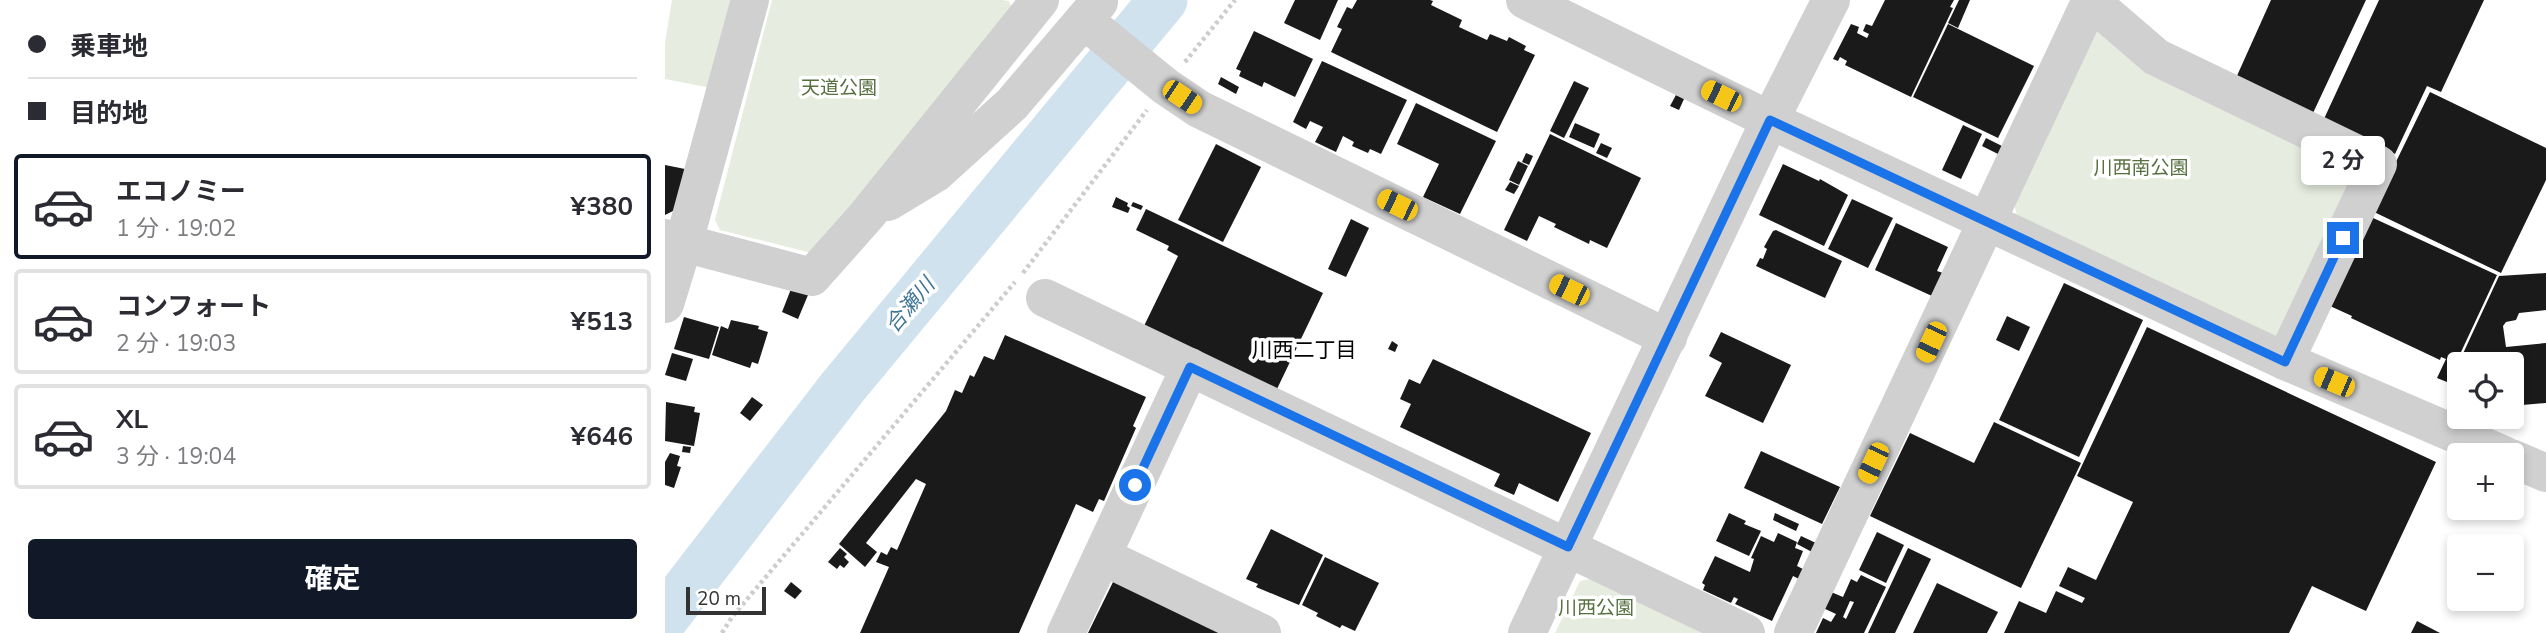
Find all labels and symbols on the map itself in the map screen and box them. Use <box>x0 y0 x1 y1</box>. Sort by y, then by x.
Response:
park label: 天道公園 <box>801 75 877 101</box>
car <box>1159 77 1206 117</box>
car <box>1698 77 1745 115</box>
callout: 2 分 <box>2301 136 2385 186</box>
park label: 川西南公園 <box>2093 155 2189 181</box>
car <box>1374 186 1421 224</box>
route end <box>2327 222 2359 254</box>
water label: 合瀬川 <box>879 270 942 338</box>
car <box>1546 271 1593 309</box>
car <box>1913 319 1950 365</box>
district label: 川西二丁目 <box>1252 336 1357 364</box>
car <box>2311 364 2358 400</box>
car <box>1855 440 1892 486</box>
route start <box>1119 469 1151 501</box>
scale bar <box>686 584 767 616</box>
park label: 川西公園 <box>1558 595 1634 621</box>

